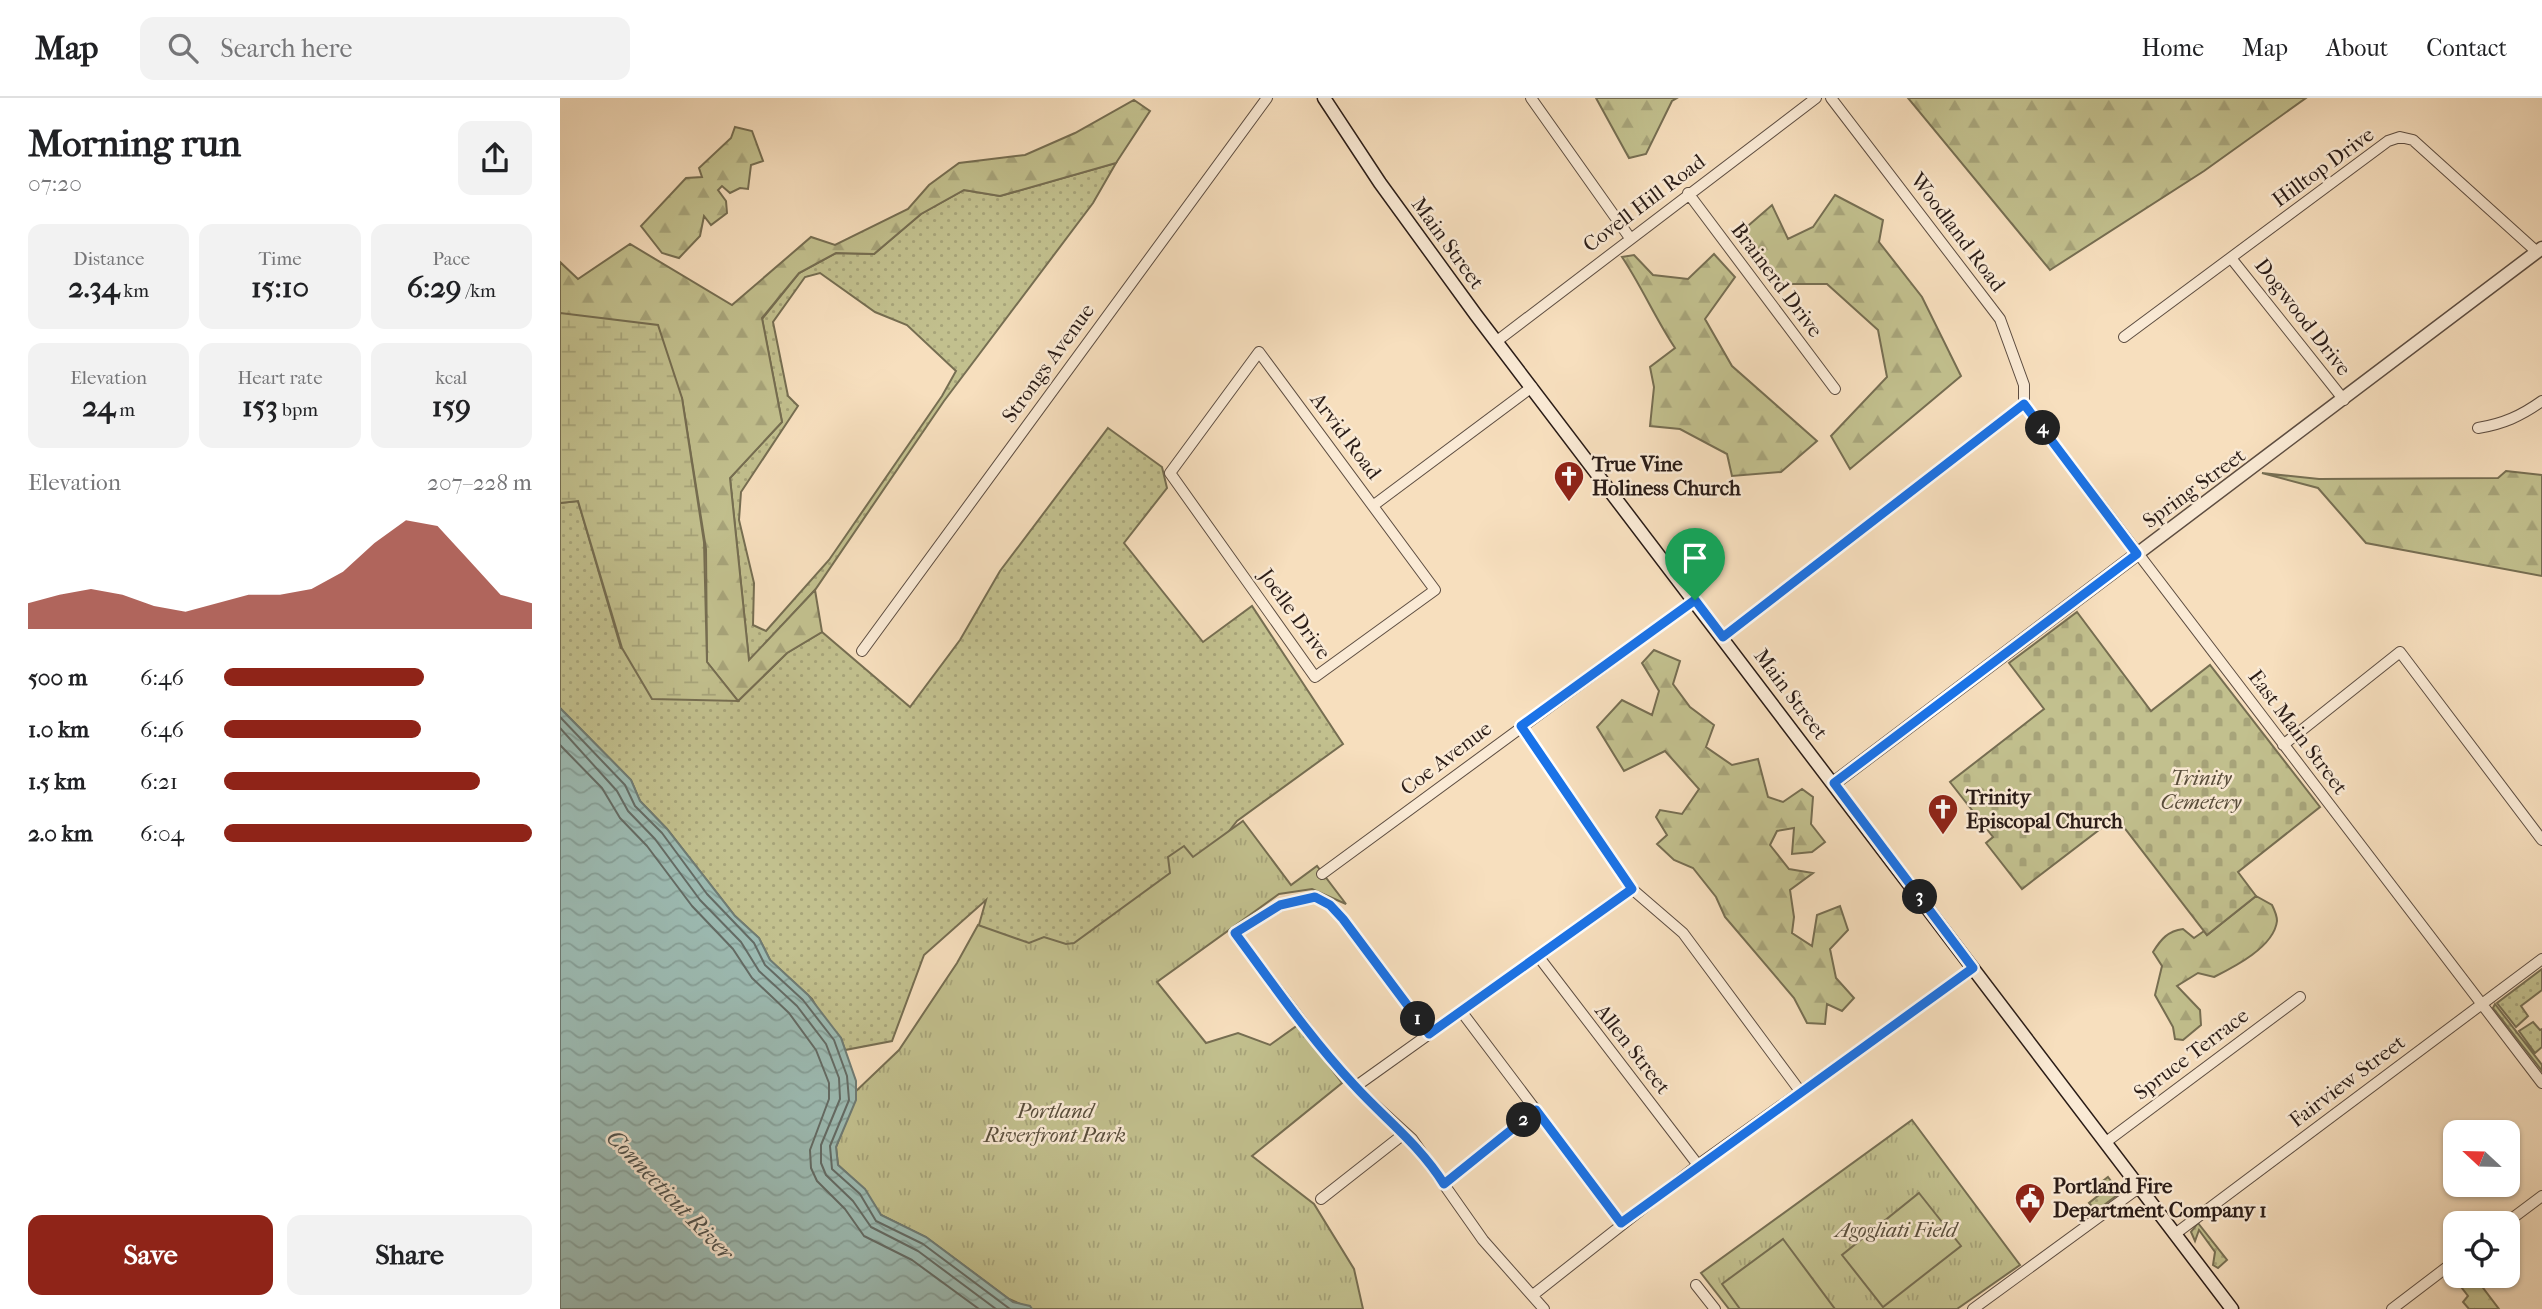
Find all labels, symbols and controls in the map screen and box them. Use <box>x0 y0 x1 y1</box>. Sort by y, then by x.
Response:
search box <box>140 17 630 80</box>
text: Map <box>35 29 98 68</box>
icon: search <box>164 29 202 67</box>
text: Search here <box>220 33 352 64</box>
text: Home <box>2142 34 2204 62</box>
text: Map <box>2242 34 2288 62</box>
text: About <box>2326 34 2388 62</box>
text: Contact <box>2426 34 2507 62</box>
text: Morning run <box>28 121 241 166</box>
button: share <box>458 121 532 195</box>
street label: Hilltop Drive <box>2268 122 2378 212</box>
street label: Covell Hill Road <box>1578 149 1710 257</box>
street label: Woodland Road <box>1905 167 2011 296</box>
text: 07:20 <box>28 170 82 197</box>
street label: Main Street <box>1407 193 1490 294</box>
street label: Brainerd Drive <box>1726 218 1828 342</box>
text: Distance <box>73 248 144 270</box>
text: Time <box>258 248 302 270</box>
text: Pace <box>432 248 470 270</box>
street label: Dogwood Drive <box>2250 254 2356 380</box>
text: 2.34 <box>68 270 119 305</box>
text: 15:10 <box>251 270 309 305</box>
text: 6:29 <box>407 270 462 305</box>
text: km <box>119 280 149 302</box>
text: /km <box>462 280 496 302</box>
street label: Strongs Avenue <box>997 299 1099 427</box>
text: Elevation <box>70 367 147 389</box>
text: Heart rate <box>237 367 323 389</box>
text: kcal <box>435 367 467 389</box>
street label: Arvid Road <box>1305 387 1387 484</box>
text: 24 <box>82 389 115 424</box>
text: 153 <box>242 389 278 424</box>
text: 159 <box>432 389 471 424</box>
text: m <box>115 399 135 421</box>
text: bpm <box>278 399 318 421</box>
pin: 4 <box>2026 410 2060 446</box>
text: 4 <box>2037 416 2048 438</box>
street label: Spring Street <box>2138 443 2250 533</box>
place label: True Vine Holiness Church <box>1591 452 1741 500</box>
church icon: True Vine Holiness Church <box>1552 459 1586 503</box>
text: Elevation <box>28 469 121 496</box>
text: 207–228 m <box>427 469 532 496</box>
pin <box>1665 528 1725 600</box>
icon: arrive <box>1676 539 1714 577</box>
street label: Joelle Drive <box>1253 562 1336 664</box>
street label: Main Street <box>1749 644 1833 744</box>
text: 500 m <box>28 664 87 691</box>
text: 6:46 <box>140 664 184 691</box>
street label: East Main Street <box>2243 665 2353 799</box>
text: 1.0 km <box>28 716 89 743</box>
text: 6:46 <box>140 716 184 743</box>
street label: Coe Avenue <box>1396 716 1496 800</box>
park label: Trinity Cemetery <box>2161 766 2243 814</box>
text: 1.5 km <box>28 768 86 795</box>
text: 6:21 <box>140 768 178 795</box>
place label: Trinity Episcopal Church <box>1965 785 2123 833</box>
church icon: Trinity Episcopal Church <box>1926 792 1960 836</box>
text: 2.0 km <box>28 820 93 847</box>
text: 6:04 <box>140 820 184 847</box>
pin: 3 <box>1902 880 1938 914</box>
text: 3 <box>1916 885 1923 907</box>
street label: Allen Street <box>1590 998 1676 1099</box>
pin: 1 <box>1400 1002 1436 1037</box>
street label: Spruce Terrace <box>2129 1003 2253 1105</box>
text: 1 <box>1414 1007 1421 1029</box>
street label: Fairview Street <box>2285 1029 2410 1132</box>
park label: Portland Riverfront Park <box>982 1099 1126 1147</box>
pin: 2 <box>1506 1102 1542 1138</box>
text: 2 <box>1519 1108 1528 1130</box>
north arrow <box>2443 1120 2520 1197</box>
map controls <box>2443 1120 2520 1288</box>
water label: Connecticut River <box>601 1124 740 1267</box>
place label: Portland Fire Department Company 1 <box>2053 1174 2267 1222</box>
public building icon: Portland Fire Department Company 1 <box>2013 1181 2047 1225</box>
button: locate <box>2443 1211 2520 1288</box>
button: Save <box>28 1215 273 1295</box>
button: Share <box>287 1215 532 1295</box>
park label: Agogliati Field <box>1832 1218 1959 1242</box>

